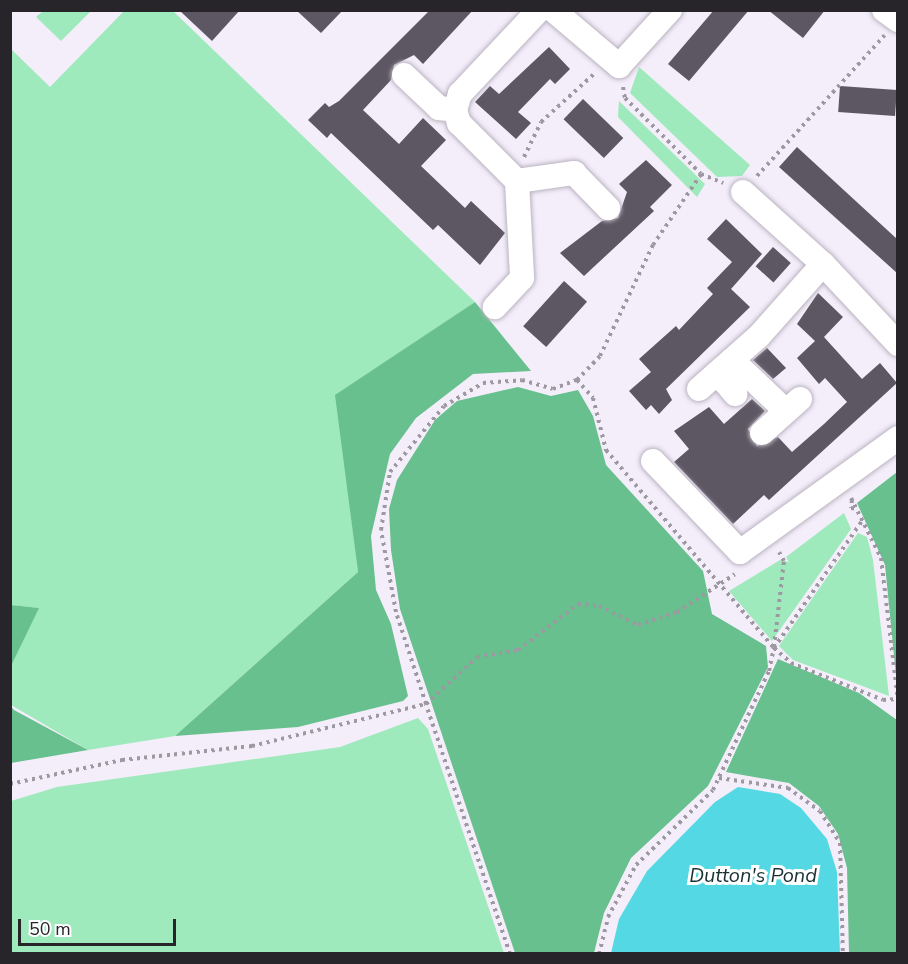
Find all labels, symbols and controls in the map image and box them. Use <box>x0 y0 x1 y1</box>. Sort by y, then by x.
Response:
water label: Dutton's Pond <box>689 863 817 887</box>
scale bar <box>21 907 178 945</box>
text: 50 m <box>29 917 71 941</box>

